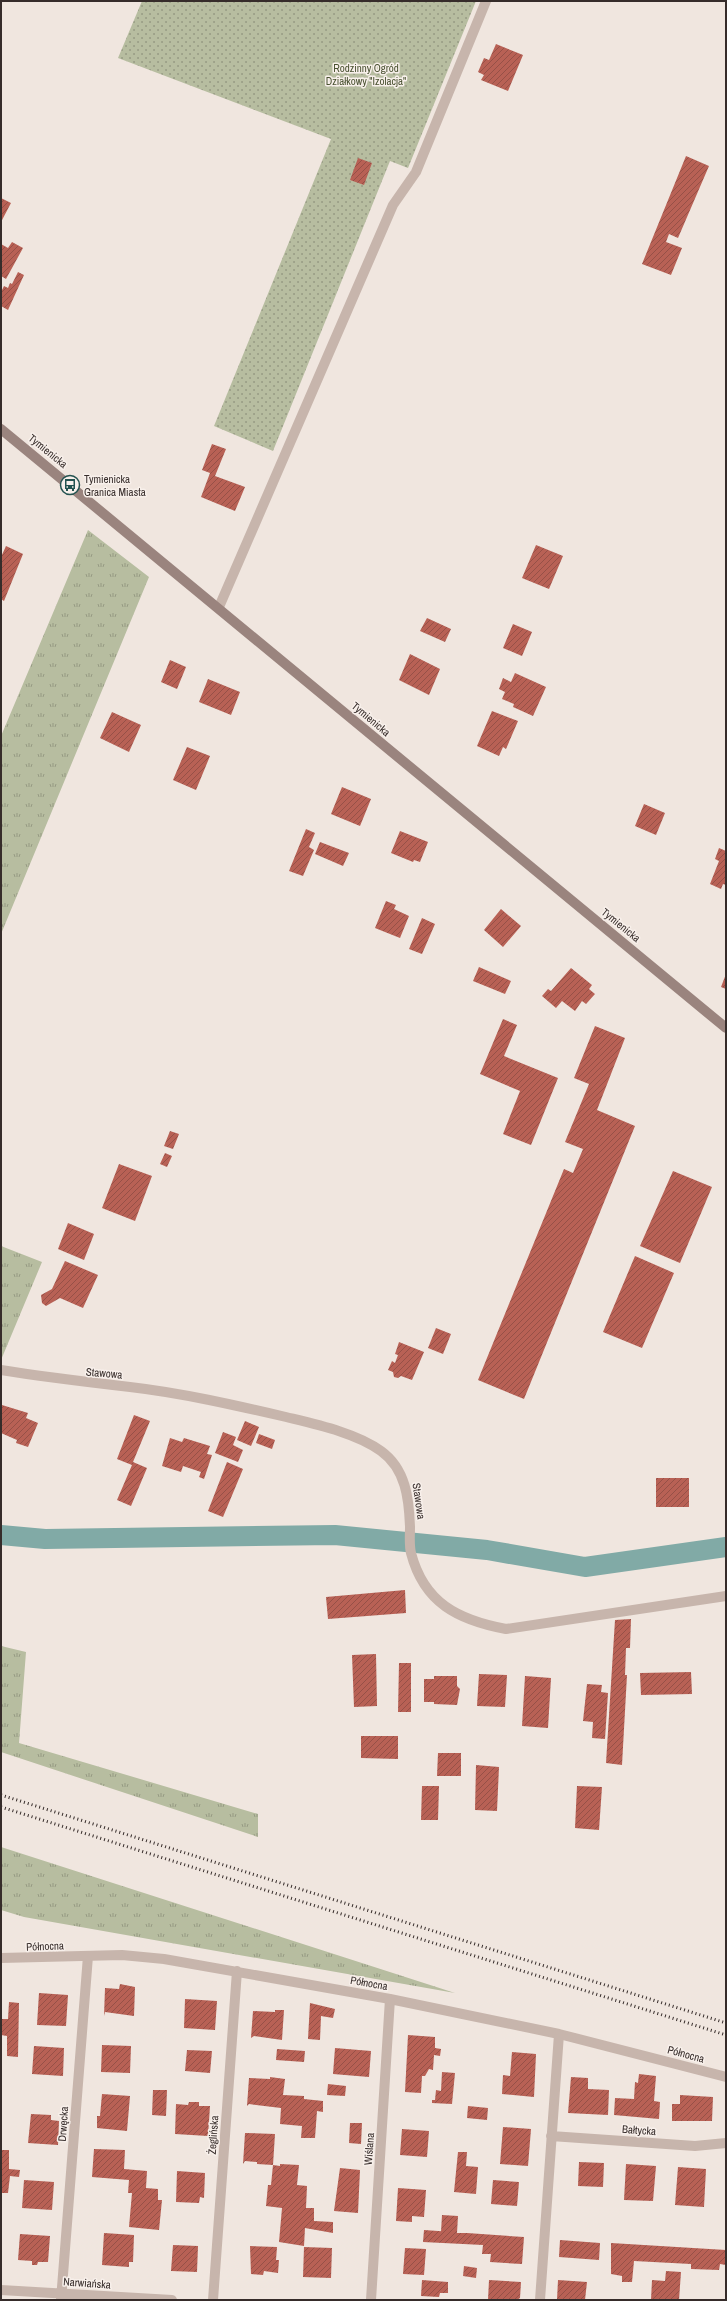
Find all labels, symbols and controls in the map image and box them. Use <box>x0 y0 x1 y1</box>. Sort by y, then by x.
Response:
park label: Rodzinny Ogród Działkowy "Izolacja" <box>326 61 406 88</box>
street label: Tymienicka <box>26 431 70 471</box>
place label: Tymienicka Granica Miasta <box>84 472 146 499</box>
bus stop icon: Tymienicka Granica Miasta <box>59 474 81 496</box>
street label: Tymienicka <box>349 699 393 739</box>
street label: Tymienicka <box>599 905 643 945</box>
street label: Stawowa <box>85 1364 123 1382</box>
street label: Stawowa <box>410 1482 428 1520</box>
street label: Północna <box>26 1938 64 1954</box>
street label: Północna <box>349 1973 389 1993</box>
street label: Północna <box>666 2042 706 2066</box>
street label: Drwęcka <box>55 2106 71 2142</box>
street label: Żeglińska <box>205 2115 221 2155</box>
street label: Bałtycka <box>622 2122 656 2138</box>
street label: Wiślana <box>361 2132 377 2166</box>
street label: Narwiańska <box>63 2274 111 2292</box>

